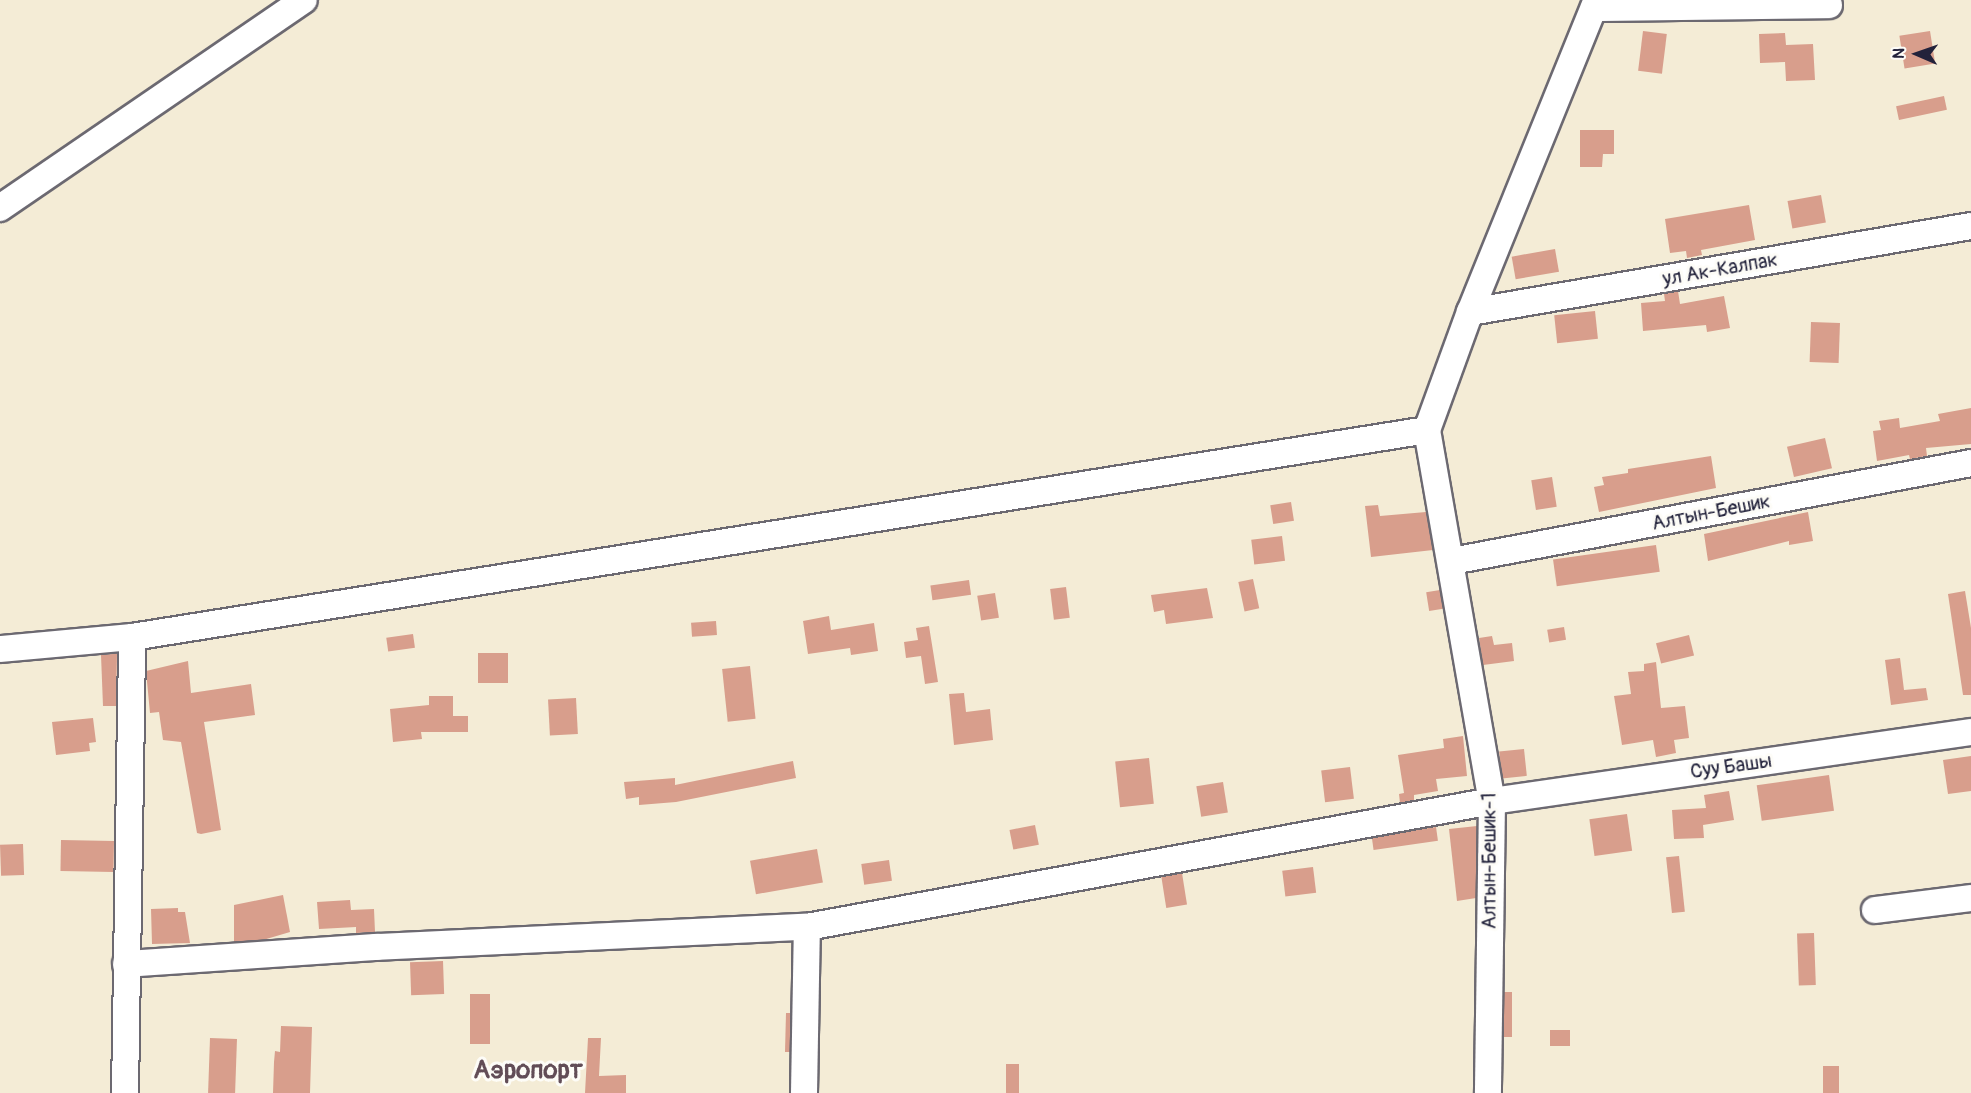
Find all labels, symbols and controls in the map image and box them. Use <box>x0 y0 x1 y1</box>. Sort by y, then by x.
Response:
north arrow <box>1887 24 1947 84</box>
text: N <box>1889 48 1909 59</box>
street label: ул Ак-Калпак <box>1661 247 1779 291</box>
street label: Алтын-Бешик <box>1650 489 1772 535</box>
street label: Суу Башы <box>1689 748 1773 784</box>
street label: Алтын-Бешик-1 <box>1477 793 1501 929</box>
district label: Аэропорт <box>473 1055 583 1087</box>

